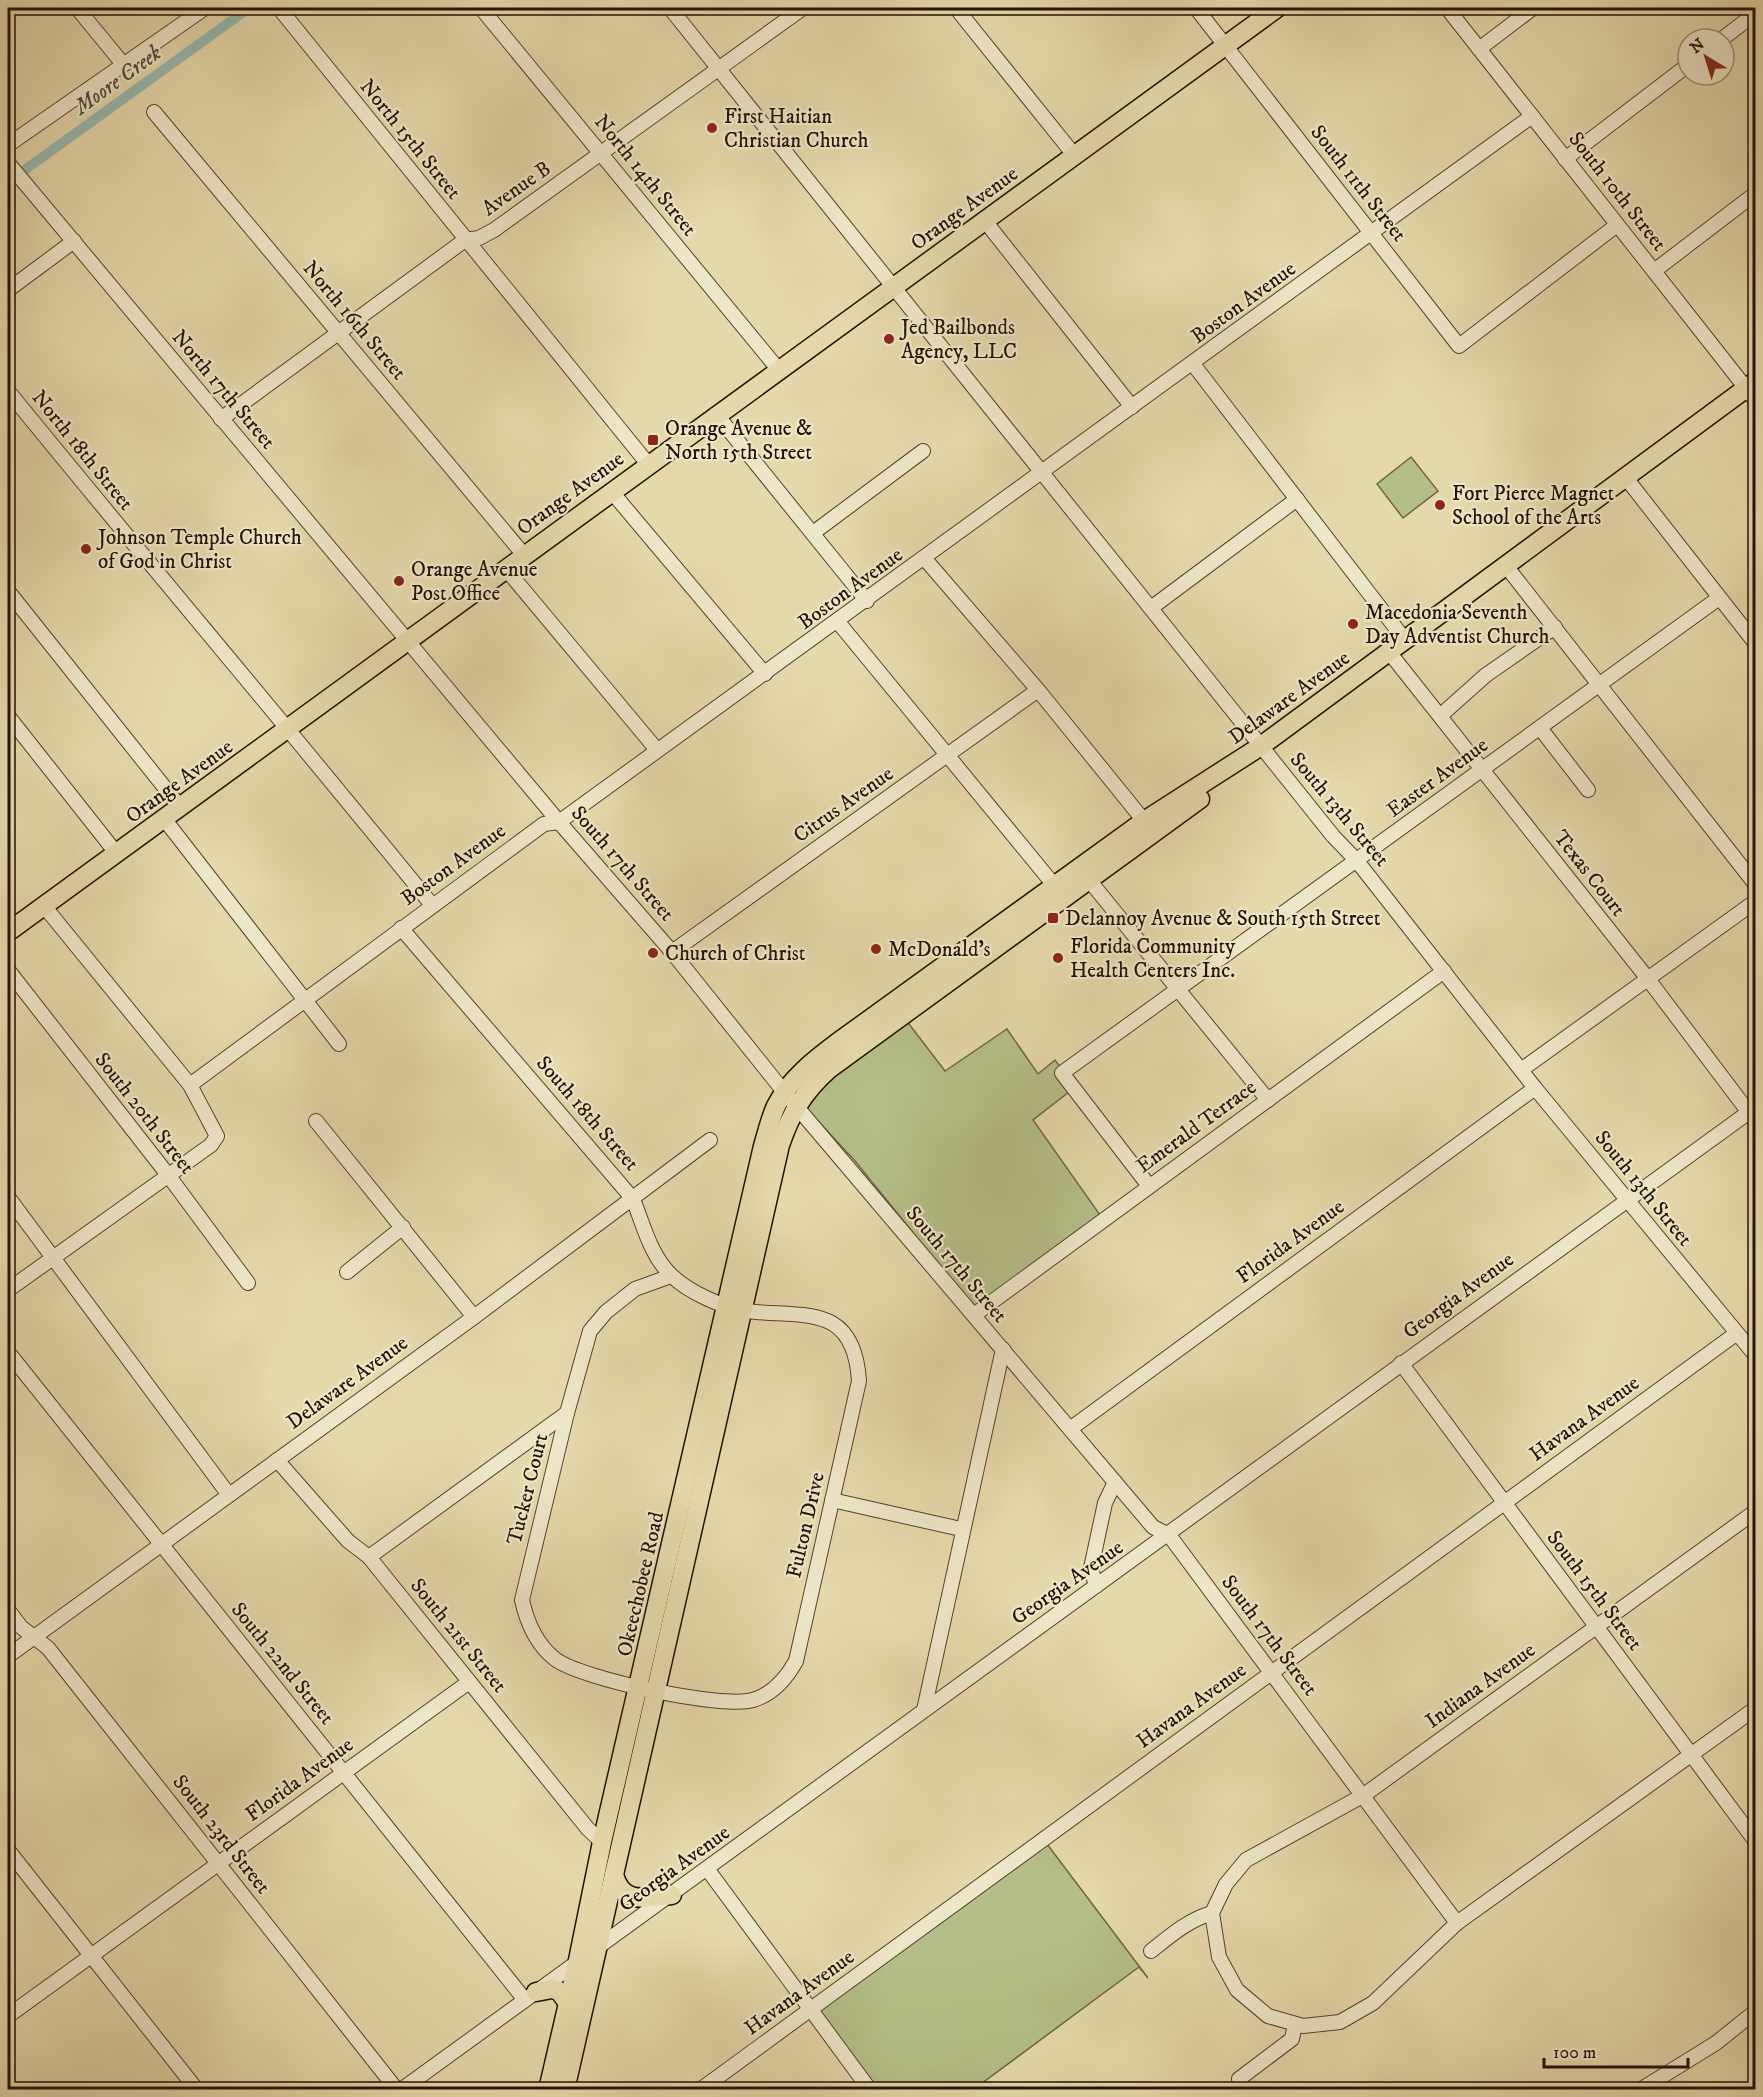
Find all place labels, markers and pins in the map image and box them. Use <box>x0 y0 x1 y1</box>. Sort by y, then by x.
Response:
place label: First Haitian Christian Church <box>724 104 869 154</box>
marker: First Haitian Christian Church <box>705 121 719 135</box>
place label: Jed Bailbonds Agency, LLC <box>899 315 1017 365</box>
marker: Jed Bailbonds Agency, LLC <box>882 332 896 346</box>
place label: Orange Avenue & North 15th Street <box>665 416 812 466</box>
marker: Orange Avenue & North 15th Street <box>646 433 660 447</box>
place label: Fort Pierce Magnet School of the Arts <box>1452 481 1615 531</box>
marker: Fort Pierce Magnet School of the Arts <box>1433 498 1447 512</box>
place label: Johnson Temple Church of God in Christ <box>96 525 302 575</box>
marker: Johnson Temple Church of God in Christ <box>79 542 93 556</box>
place label: Orange Avenue Post Office <box>411 557 538 607</box>
marker: Orange Avenue Post Office <box>392 574 406 588</box>
place label: Macedonia Seventh Day Adventist Church <box>1365 600 1550 650</box>
marker: Macedonia Seventh Day Adventist Church <box>1346 617 1360 631</box>
place label: Delannoy Avenue & South 15th Street <box>1065 906 1381 932</box>
marker: Delannoy Avenue & South 15th Street <box>1046 911 1060 925</box>
place label: Florida Community Health Centers Inc. <box>1070 934 1236 984</box>
place label: McDonald's <box>888 937 991 963</box>
place label: Church of Christ <box>665 941 806 967</box>
marker: McDonald's <box>869 942 883 956</box>
marker: Church of Christ <box>646 946 660 960</box>
marker: Florida Community Health Centers Inc. <box>1051 951 1065 965</box>

